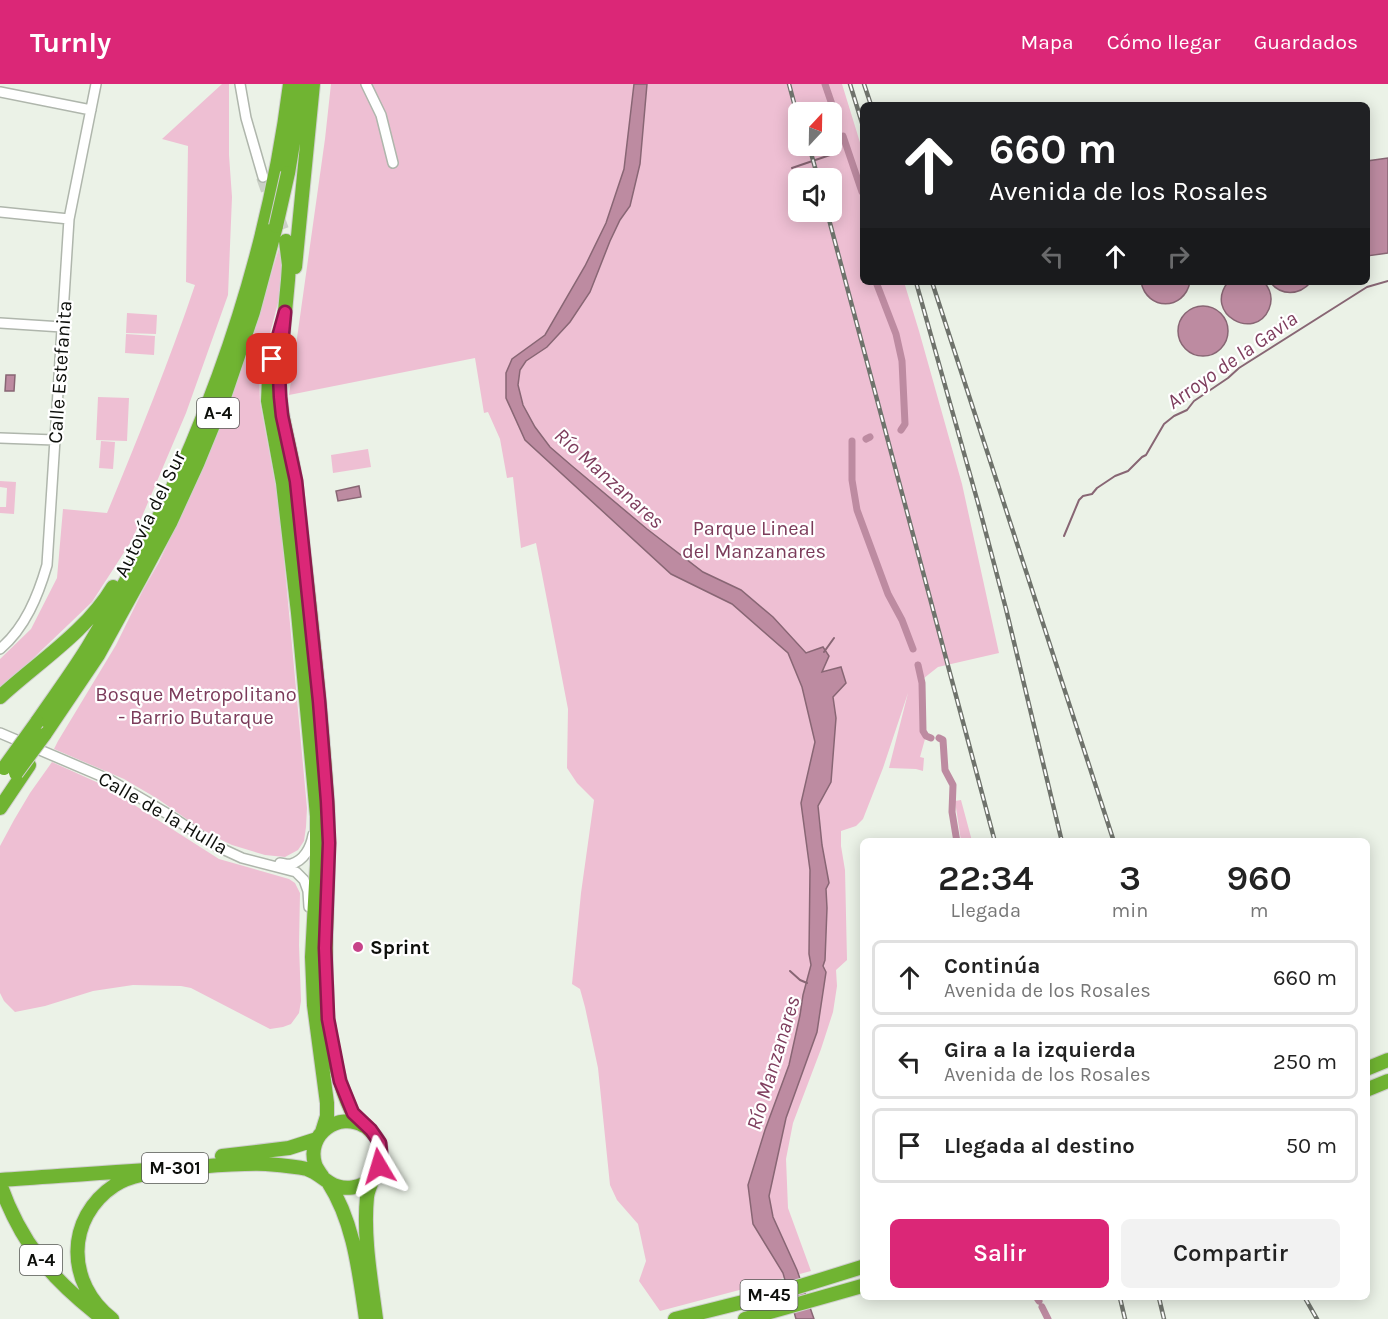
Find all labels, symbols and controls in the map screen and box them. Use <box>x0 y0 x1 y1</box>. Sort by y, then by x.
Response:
text: Turnly <box>30 26 111 59</box>
text: Mapa <box>1020 30 1074 54</box>
text: Cómo llegar <box>1107 30 1221 54</box>
text: Guardados <box>1254 30 1358 54</box>
north arrow <box>788 102 842 156</box>
map controls <box>788 102 842 222</box>
text: 660 m <box>989 124 1117 174</box>
icon: ahead <box>890 126 968 204</box>
button: sound <box>788 168 842 222</box>
text: Avenida de los Rosales <box>989 175 1268 207</box>
icon: left <box>1036 240 1069 273</box>
icon: ahead <box>1099 240 1132 273</box>
icon: right <box>1162 240 1195 273</box>
street label: Calle Estefanita <box>44 300 76 444</box>
water label: Arroyo de la Gavia <box>1162 306 1302 414</box>
pin <box>246 333 297 384</box>
icon: arrive <box>255 342 288 375</box>
road number: A-4 <box>197 398 239 428</box>
water label: Río Manzanares <box>550 423 669 533</box>
street label: Autovía del Sur <box>109 446 191 581</box>
park label: Parque Lineal del Manzanares <box>682 517 826 563</box>
park label: Bosque Metropolitano - Barrio Butarque <box>95 683 297 729</box>
street label: Calle de la Hulla <box>94 767 232 859</box>
text: 22:34 <box>938 857 1034 899</box>
text: 3 <box>1119 857 1141 899</box>
text: 960 <box>1226 857 1292 899</box>
text: Llegada <box>951 899 1021 922</box>
text: min <box>1112 899 1148 922</box>
text: m <box>1250 899 1269 922</box>
place label: Sprint <box>370 936 430 959</box>
marker: Sprint <box>351 940 365 954</box>
text: Continúa <box>944 953 1040 979</box>
icon: ahead <box>893 961 926 994</box>
text: 660 m <box>1273 965 1337 991</box>
text: Avenida de los Rosales <box>944 979 1151 1002</box>
water label: Río Manzanares <box>741 993 805 1133</box>
text: Gira a la izquierda <box>944 1037 1136 1063</box>
icon: left <box>893 1045 926 1078</box>
text: 250 m <box>1273 1049 1337 1075</box>
text: Avenida de los Rosales <box>944 1063 1151 1086</box>
icon: arrive <box>893 1129 926 1162</box>
text: Llegada al destino <box>944 1133 1135 1159</box>
text: 50 m <box>1286 1133 1337 1159</box>
position arrow <box>347 1134 411 1198</box>
road number: M-301 <box>142 1153 208 1183</box>
button: Salir <box>890 1219 1109 1288</box>
button: Compartir <box>1121 1219 1340 1288</box>
road number: A-4 <box>20 1245 62 1275</box>
road number: M-45 <box>740 1280 798 1310</box>

